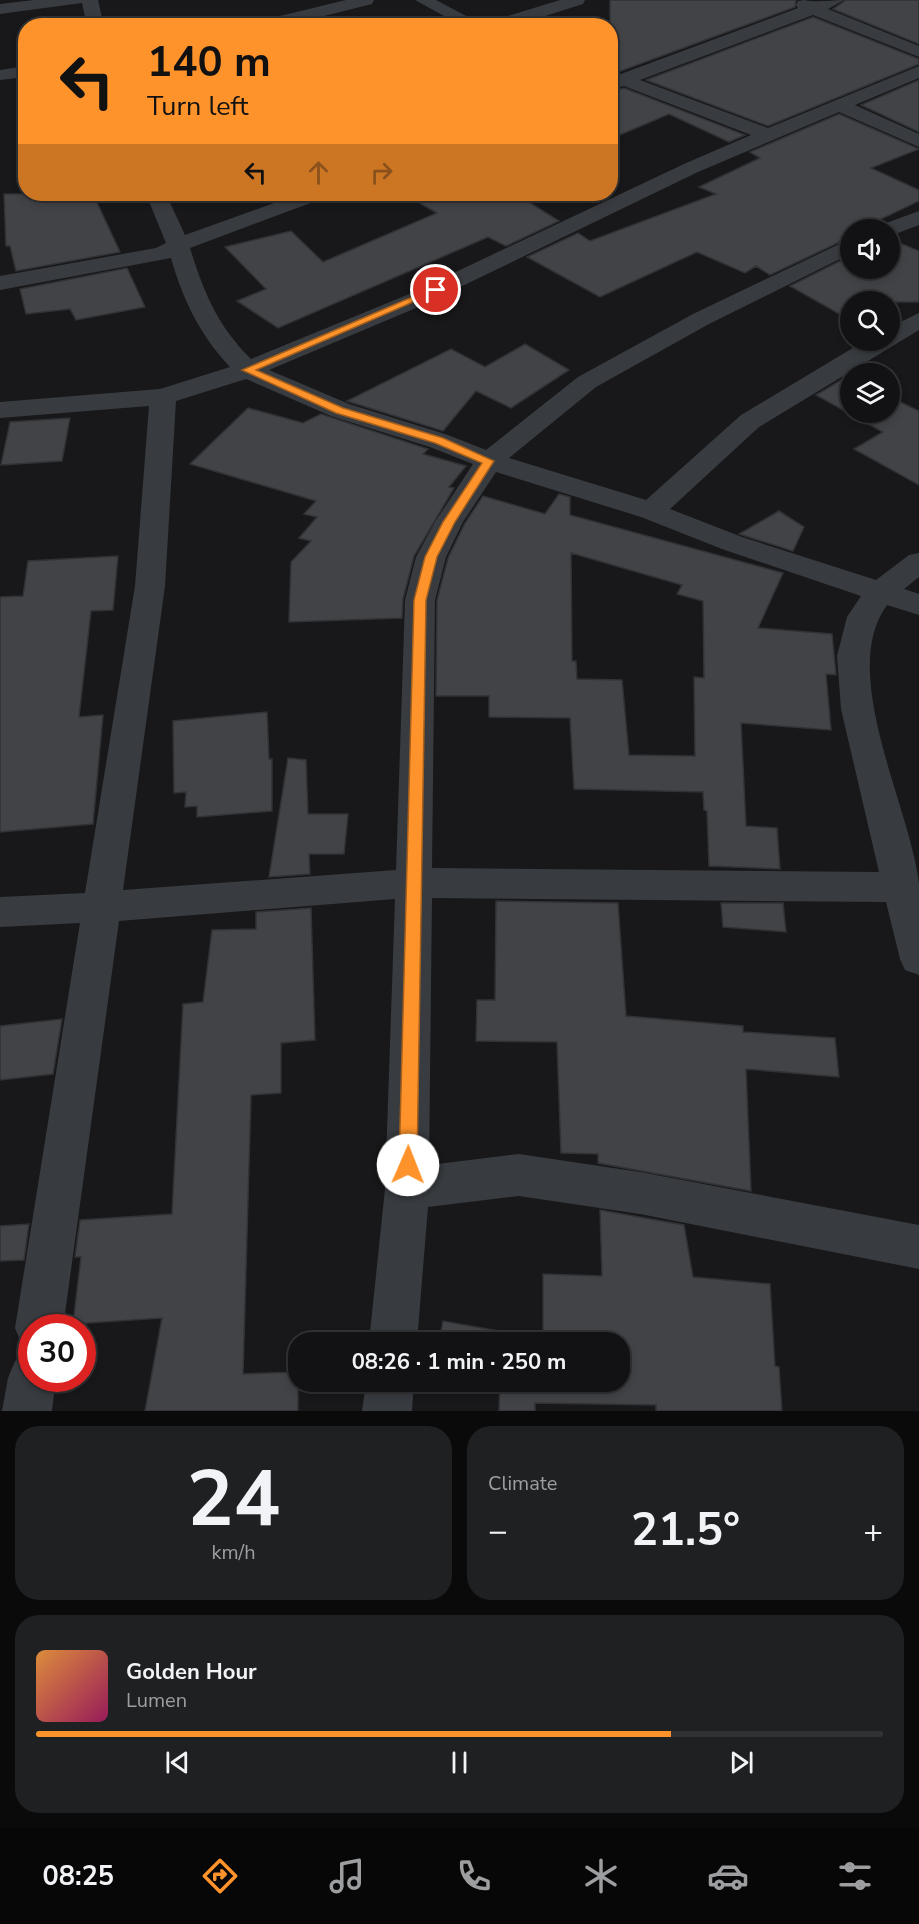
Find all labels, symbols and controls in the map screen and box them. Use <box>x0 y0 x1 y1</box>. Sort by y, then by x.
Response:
text: 140 m <box>147 34 271 91</box>
icon: left <box>48 42 126 120</box>
text: Turn left <box>147 88 248 125</box>
icon: left <box>239 156 272 189</box>
icon: ahead <box>302 156 335 189</box>
icon: right <box>365 156 398 189</box>
map controls <box>840 219 900 423</box>
button: sound <box>840 219 900 279</box>
pin <box>410 264 461 315</box>
icon: arrive <box>419 273 452 306</box>
button: search <box>840 291 900 351</box>
button: layers <box>840 363 900 423</box>
position arrow <box>376 1133 440 1197</box>
speed limit sign: 30 <box>18 1314 96 1392</box>
text: 08:26 · 1 min · 250 m <box>352 1347 566 1377</box>
text: 24 <box>187 1446 280 1553</box>
text: Climate <box>488 1470 557 1497</box>
text: 21.5° <box>631 1500 740 1561</box>
text: − <box>488 1509 508 1554</box>
text: + <box>863 1509 883 1554</box>
text: km/h <box>211 1539 256 1566</box>
text: Golden Hour <box>126 1657 257 1687</box>
text: Lumen <box>126 1687 187 1714</box>
icon: previous <box>161 1746 194 1779</box>
icon: pause <box>443 1746 476 1779</box>
icon: next <box>725 1746 758 1779</box>
icon: directions <box>199 1855 241 1897</box>
icon: music <box>326 1855 368 1897</box>
icon: phone <box>453 1855 495 1897</box>
icon: climate <box>580 1855 622 1897</box>
icon: car <box>707 1855 749 1897</box>
icon: filters <box>834 1855 876 1897</box>
text: 08:25 <box>43 1858 114 1895</box>

